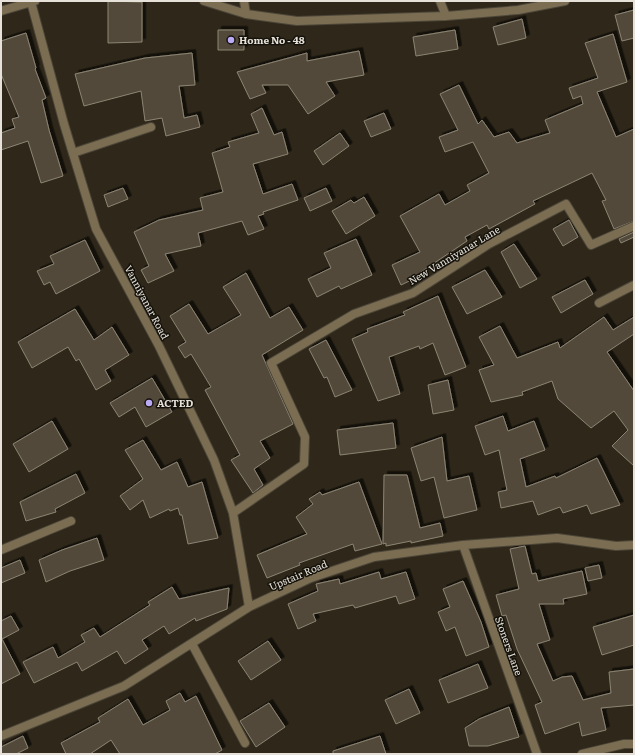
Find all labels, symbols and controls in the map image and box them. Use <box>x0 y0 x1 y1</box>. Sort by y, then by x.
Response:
place label: Home No - 48 <box>239 32 305 47</box>
marker: Home No - 48 <box>226 35 236 45</box>
street label: New Vanniyanar Lane <box>405 221 502 288</box>
street label: Vanniyanar Road <box>122 262 173 341</box>
place label: ACTED <box>157 395 193 410</box>
marker: ACTED <box>144 398 154 408</box>
street label: Upstair Road <box>266 556 329 594</box>
street label: Stoners Lane <box>492 614 527 678</box>

